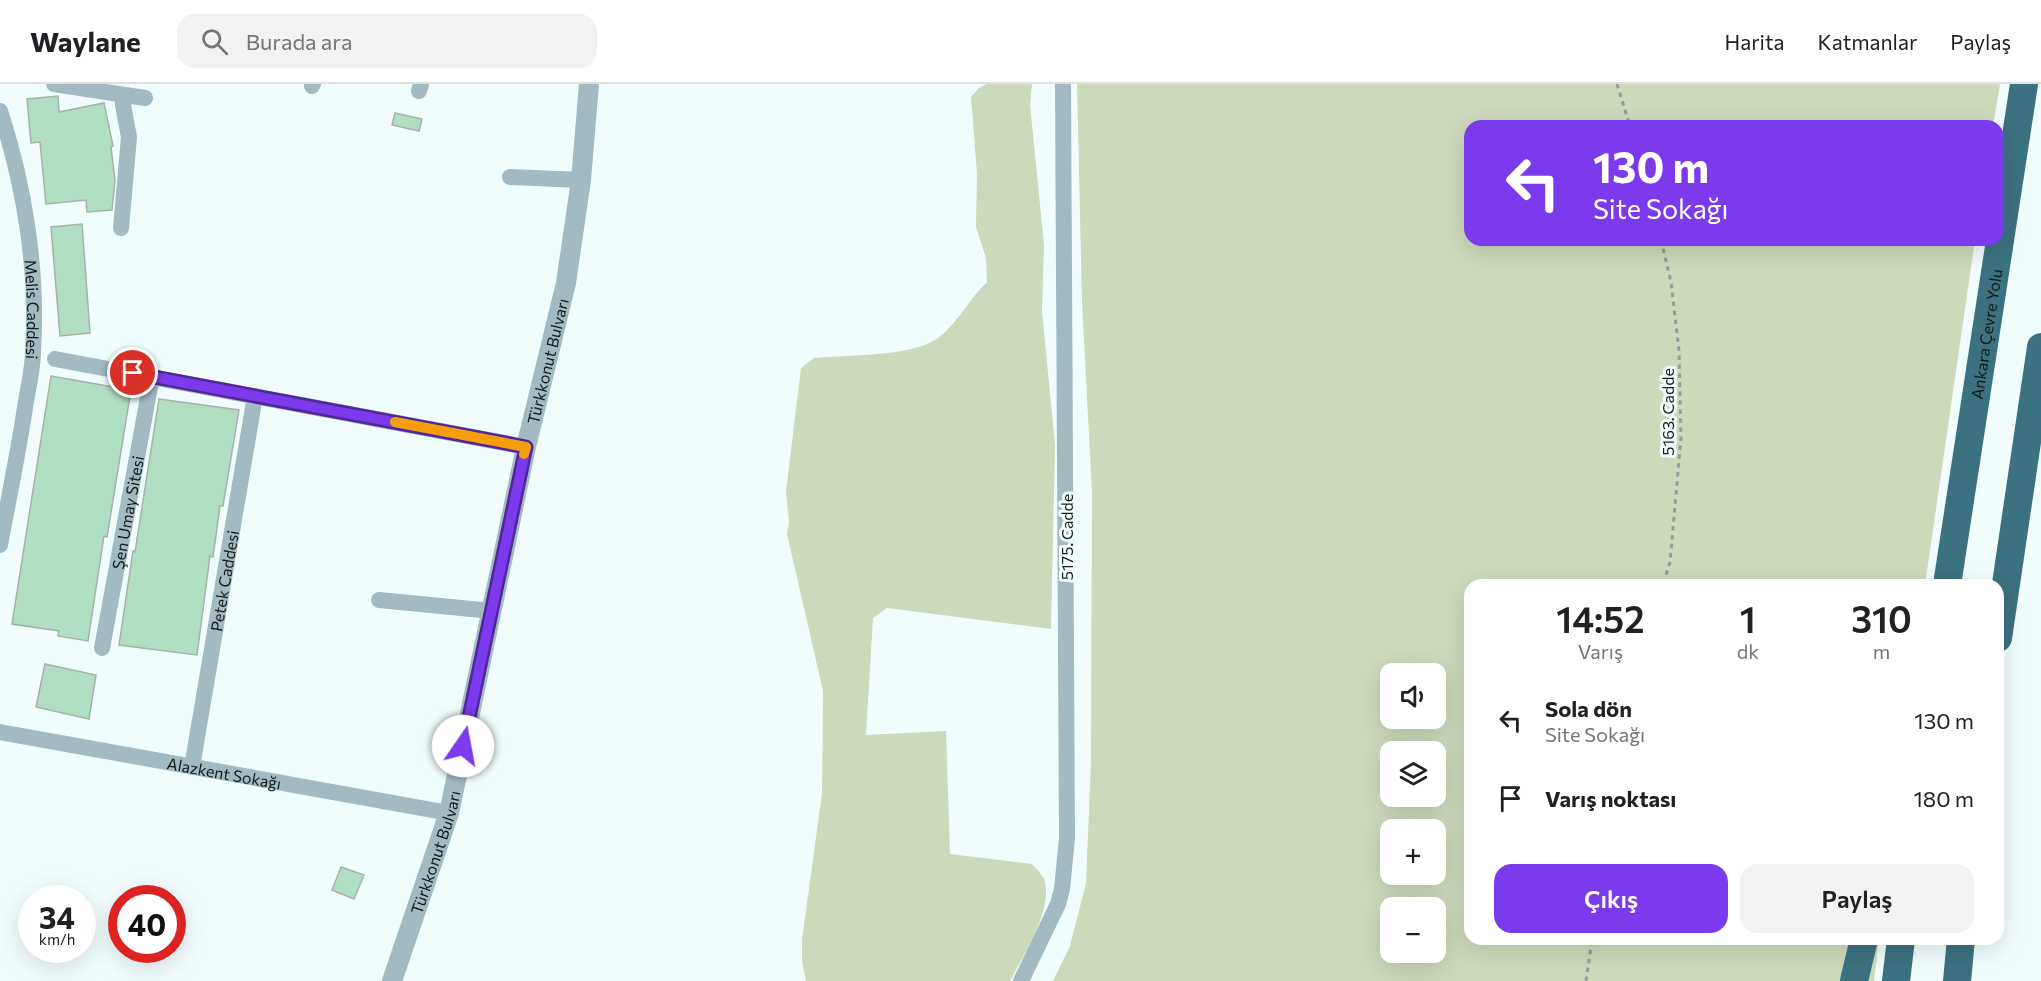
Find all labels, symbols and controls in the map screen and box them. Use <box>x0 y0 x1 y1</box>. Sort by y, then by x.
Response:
search box <box>177 14 597 68</box>
text: Waylane <box>30 24 141 58</box>
icon: search <box>198 25 231 58</box>
text: Burada ara <box>246 28 352 55</box>
text: Harita <box>1724 29 1785 54</box>
text: Katmanlar <box>1818 29 1917 54</box>
text: Paylaş <box>1950 29 2011 54</box>
text: 130 m <box>1593 140 1709 192</box>
icon: left <box>1494 144 1572 222</box>
text: Site Sokağı <box>1593 192 1728 225</box>
street label: Melis Caddesi <box>22 259 44 360</box>
street label: Ankara Çevre Yolu <box>1966 267 2005 400</box>
street label: Türkkonut Bulvarı <box>522 296 571 426</box>
pin <box>107 347 158 398</box>
icon: arrive <box>116 356 149 389</box>
street label: 5163. Cadde <box>1658 368 1677 456</box>
street label: Şen Umay Sitesi <box>107 454 147 571</box>
street label: 5175. Cadde <box>1057 494 1076 580</box>
street label: Petek Caddesi <box>206 529 242 633</box>
text: 14:52 <box>1556 596 1644 640</box>
text: 1 <box>1740 596 1756 640</box>
text: 310 <box>1851 596 1912 640</box>
text: Varış <box>1578 639 1623 663</box>
text: dk <box>1737 639 1759 663</box>
text: m <box>1873 639 1890 663</box>
map controls <box>1380 663 1446 963</box>
button: sound <box>1380 663 1446 729</box>
text: Sola dön <box>1545 695 1632 722</box>
icon: left <box>1494 704 1527 737</box>
text: 130 m <box>1914 707 1974 734</box>
position arrow <box>431 714 495 778</box>
text: Site Sokağı <box>1545 722 1645 746</box>
button: layers <box>1380 741 1446 807</box>
street label: Alazkent Sokağı <box>166 753 283 792</box>
icon: arrive <box>1494 782 1527 815</box>
text: Varış noktası <box>1545 785 1676 812</box>
text: 180 m <box>1913 785 1974 812</box>
street label: Türkkonut Bulvarı <box>406 788 463 916</box>
button: + <box>1380 819 1446 885</box>
button: Çıkış <box>1494 864 1728 933</box>
button: Paylaş <box>1740 864 1974 933</box>
speed limit sign: 40 <box>108 885 186 963</box>
button: − <box>1380 897 1446 963</box>
text: 34 <box>39 898 75 935</box>
text: km/h <box>39 930 75 948</box>

